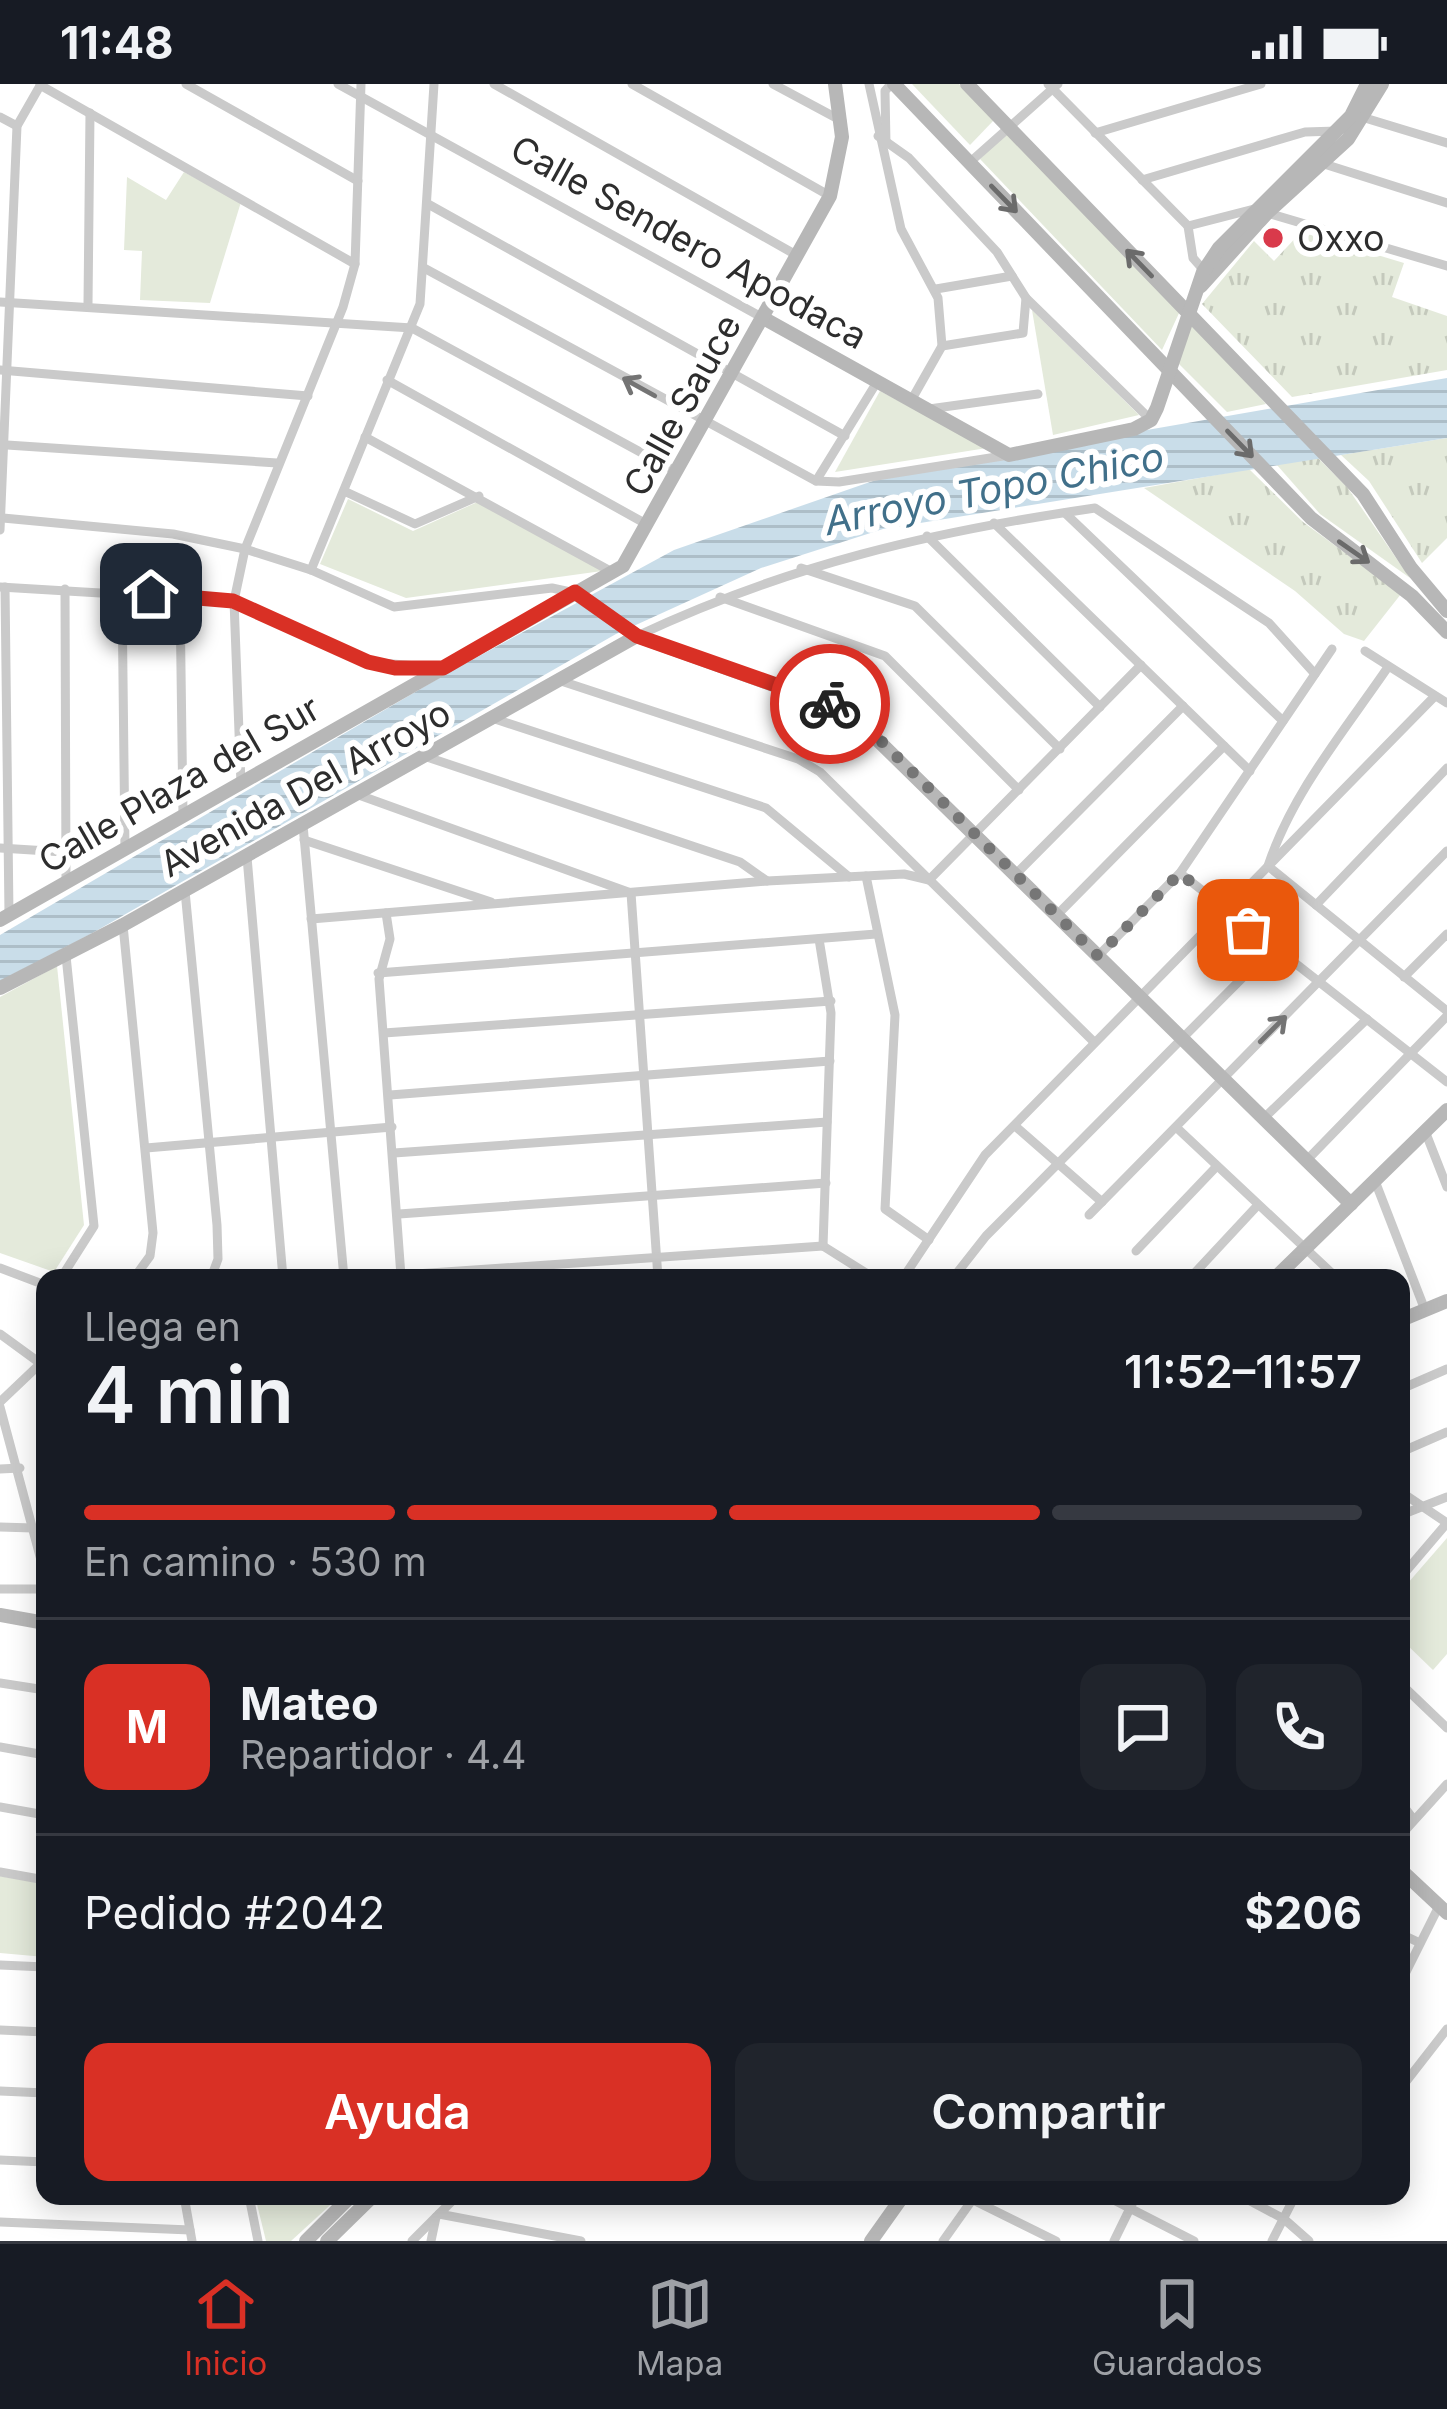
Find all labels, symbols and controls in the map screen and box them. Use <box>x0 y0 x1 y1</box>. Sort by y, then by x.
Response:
text: 11:48 <box>60 15 174 70</box>
street label: Calle Sendero Apodaca <box>503 126 875 358</box>
one-way arrow <box>989 184 1018 213</box>
place label: Oxxo <box>1297 216 1385 260</box>
marker: Oxxo <box>1260 225 1286 251</box>
one-way arrow <box>1125 249 1154 278</box>
street label: Calle Sauce <box>614 306 750 504</box>
one-way arrow <box>622 374 657 398</box>
one-way arrow <box>1226 429 1254 458</box>
water label: Arroyo Topo Chico <box>819 432 1168 544</box>
one-way arrow <box>1337 539 1370 564</box>
pin <box>100 543 202 645</box>
icon: home <box>118 561 184 627</box>
courier <box>770 644 890 764</box>
icon: bike <box>797 671 863 737</box>
street label: Calle Plaza del Sur <box>31 686 327 882</box>
street label: Avenida Del Arroyo <box>152 690 458 886</box>
pin <box>1197 879 1299 981</box>
icon: bag <box>1215 897 1281 963</box>
one-way arrow <box>1258 1015 1286 1044</box>
text: Llega en <box>84 1303 241 1350</box>
text: 11:52–11:57 <box>1124 1344 1362 1399</box>
text: 4 min <box>84 1347 294 1442</box>
text: En camino · 530 m <box>84 1538 427 1585</box>
button: chat <box>1080 1664 1206 1790</box>
button: phone <box>1236 1664 1362 1790</box>
text: Mateo <box>240 1676 379 1731</box>
text: M <box>126 1699 168 1754</box>
text: Repartidor · 4.4 <box>240 1731 526 1778</box>
text: Pedido #2042 <box>84 1885 385 1940</box>
text: $206 <box>1245 1885 1362 1940</box>
button: Ayuda <box>84 2043 711 2181</box>
button: Compartir <box>735 2043 1362 2181</box>
tab: Inicio <box>184 2271 267 2383</box>
tab: Mapa <box>636 2271 723 2383</box>
tab: Guardados <box>1092 2271 1263 2383</box>

